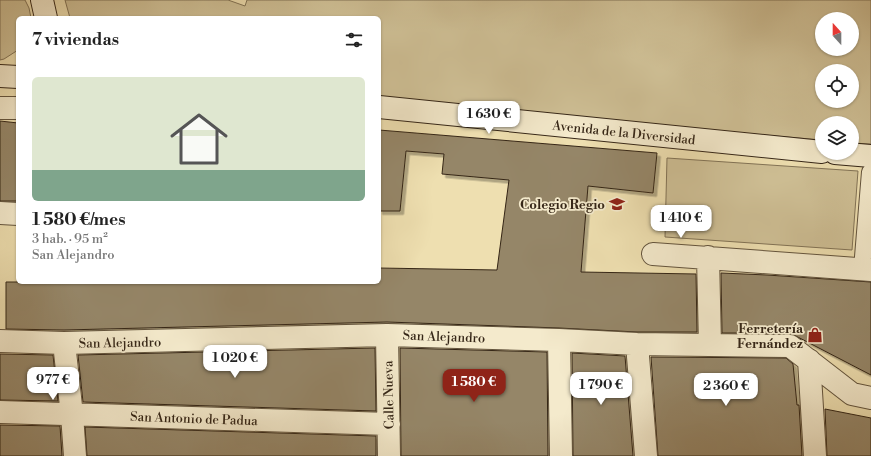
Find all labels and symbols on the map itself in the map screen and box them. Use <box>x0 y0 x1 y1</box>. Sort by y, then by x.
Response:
north arrow <box>815 12 859 56</box>
pin: 1 630 € <box>452 101 526 135</box>
street label: Avenida de la Diversidad <box>551 117 697 149</box>
school or university icon: Colegio Regio <box>608 195 626 213</box>
place label: Colegio Regio <box>520 197 605 213</box>
pin: 1 410 € <box>644 205 718 239</box>
place label: Ferretería Fernández <box>737 321 804 352</box>
shop icon: Ferretería Fernández <box>806 326 824 344</box>
street label: San Alejandro <box>402 328 486 346</box>
street label: San Alejandro <box>79 334 161 352</box>
pin: 1 020 € <box>198 345 272 379</box>
street label: Calle Nueva <box>380 360 398 430</box>
pin: 977 € <box>25 367 81 401</box>
pin: 1 580 € <box>437 369 511 403</box>
pin: 1 790 € <box>564 372 638 406</box>
pin: 2 360 € <box>689 373 763 407</box>
street label: San Antonio de Padua <box>130 409 258 429</box>

